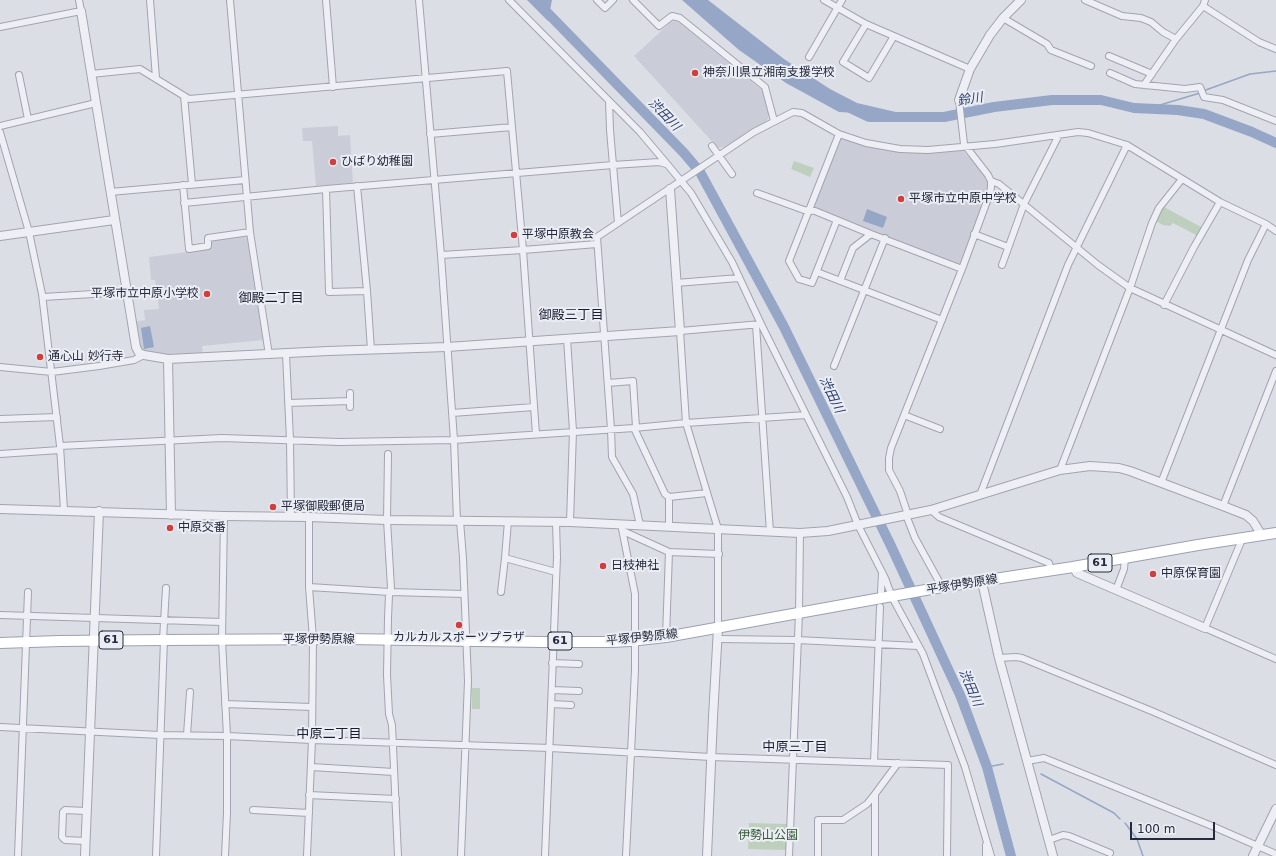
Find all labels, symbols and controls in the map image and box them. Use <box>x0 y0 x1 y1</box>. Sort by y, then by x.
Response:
place label: 神奈川県立湘南支援学校 <box>703 66 835 80</box>
marker: 神奈川県立湘南支援学校 <box>690 68 700 78</box>
water label: 鈴川 <box>956 90 984 110</box>
water label: 渋田川 <box>645 96 683 134</box>
place label: ひばり幼稚園 <box>341 155 413 169</box>
marker: ひばり幼稚園 <box>328 157 338 167</box>
place label: 平塚市立中原中学校 <box>909 192 1017 206</box>
marker: 平塚市立中原中学校 <box>896 194 906 204</box>
place label: 平塚中原教会 <box>522 228 594 242</box>
marker: 平塚中原教会 <box>509 230 519 240</box>
place label: 平塚市立中原小学校 <box>91 287 199 301</box>
marker: 平塚市立中原小学校 <box>202 289 212 299</box>
district label: 御殿二丁目 <box>239 291 303 307</box>
district label: 御殿三丁目 <box>539 308 603 324</box>
place label: 通心山 妙行寺 <box>48 350 124 364</box>
marker: 通心山 妙行寺 <box>35 352 45 362</box>
water label: 渋田川 <box>815 374 847 416</box>
place label: 平塚御殿郵便局 <box>281 500 365 514</box>
marker: 平塚御殿郵便局 <box>268 502 278 512</box>
place label: 中原交番 <box>178 521 226 535</box>
marker: 中原交番 <box>165 523 175 533</box>
road number: 61 <box>1088 554 1112 572</box>
place label: 日枝神社 <box>611 559 659 573</box>
marker: 日枝神社 <box>598 561 608 571</box>
place label: 中原保育園 <box>1161 567 1221 581</box>
marker: 中原保育園 <box>1148 569 1158 579</box>
street label: 平塚伊勢原線 <box>925 572 999 598</box>
marker: カルカルスポーツプラザ <box>454 620 464 630</box>
street label: 平塚伊勢原線 <box>605 627 679 649</box>
road number: 61 <box>99 631 123 649</box>
place label: カルカルスポーツプラザ <box>393 631 525 645</box>
road number: 61 <box>548 632 572 650</box>
street label: 平塚伊勢原線 <box>283 633 355 647</box>
water label: 渋田川 <box>955 667 985 709</box>
district label: 中原二丁目 <box>297 727 361 743</box>
district label: 中原三丁目 <box>763 740 827 756</box>
scale bar <box>1132 814 1217 840</box>
text: 100 m <box>1137 822 1175 836</box>
park label: 伊勢山公園 <box>738 829 798 843</box>

